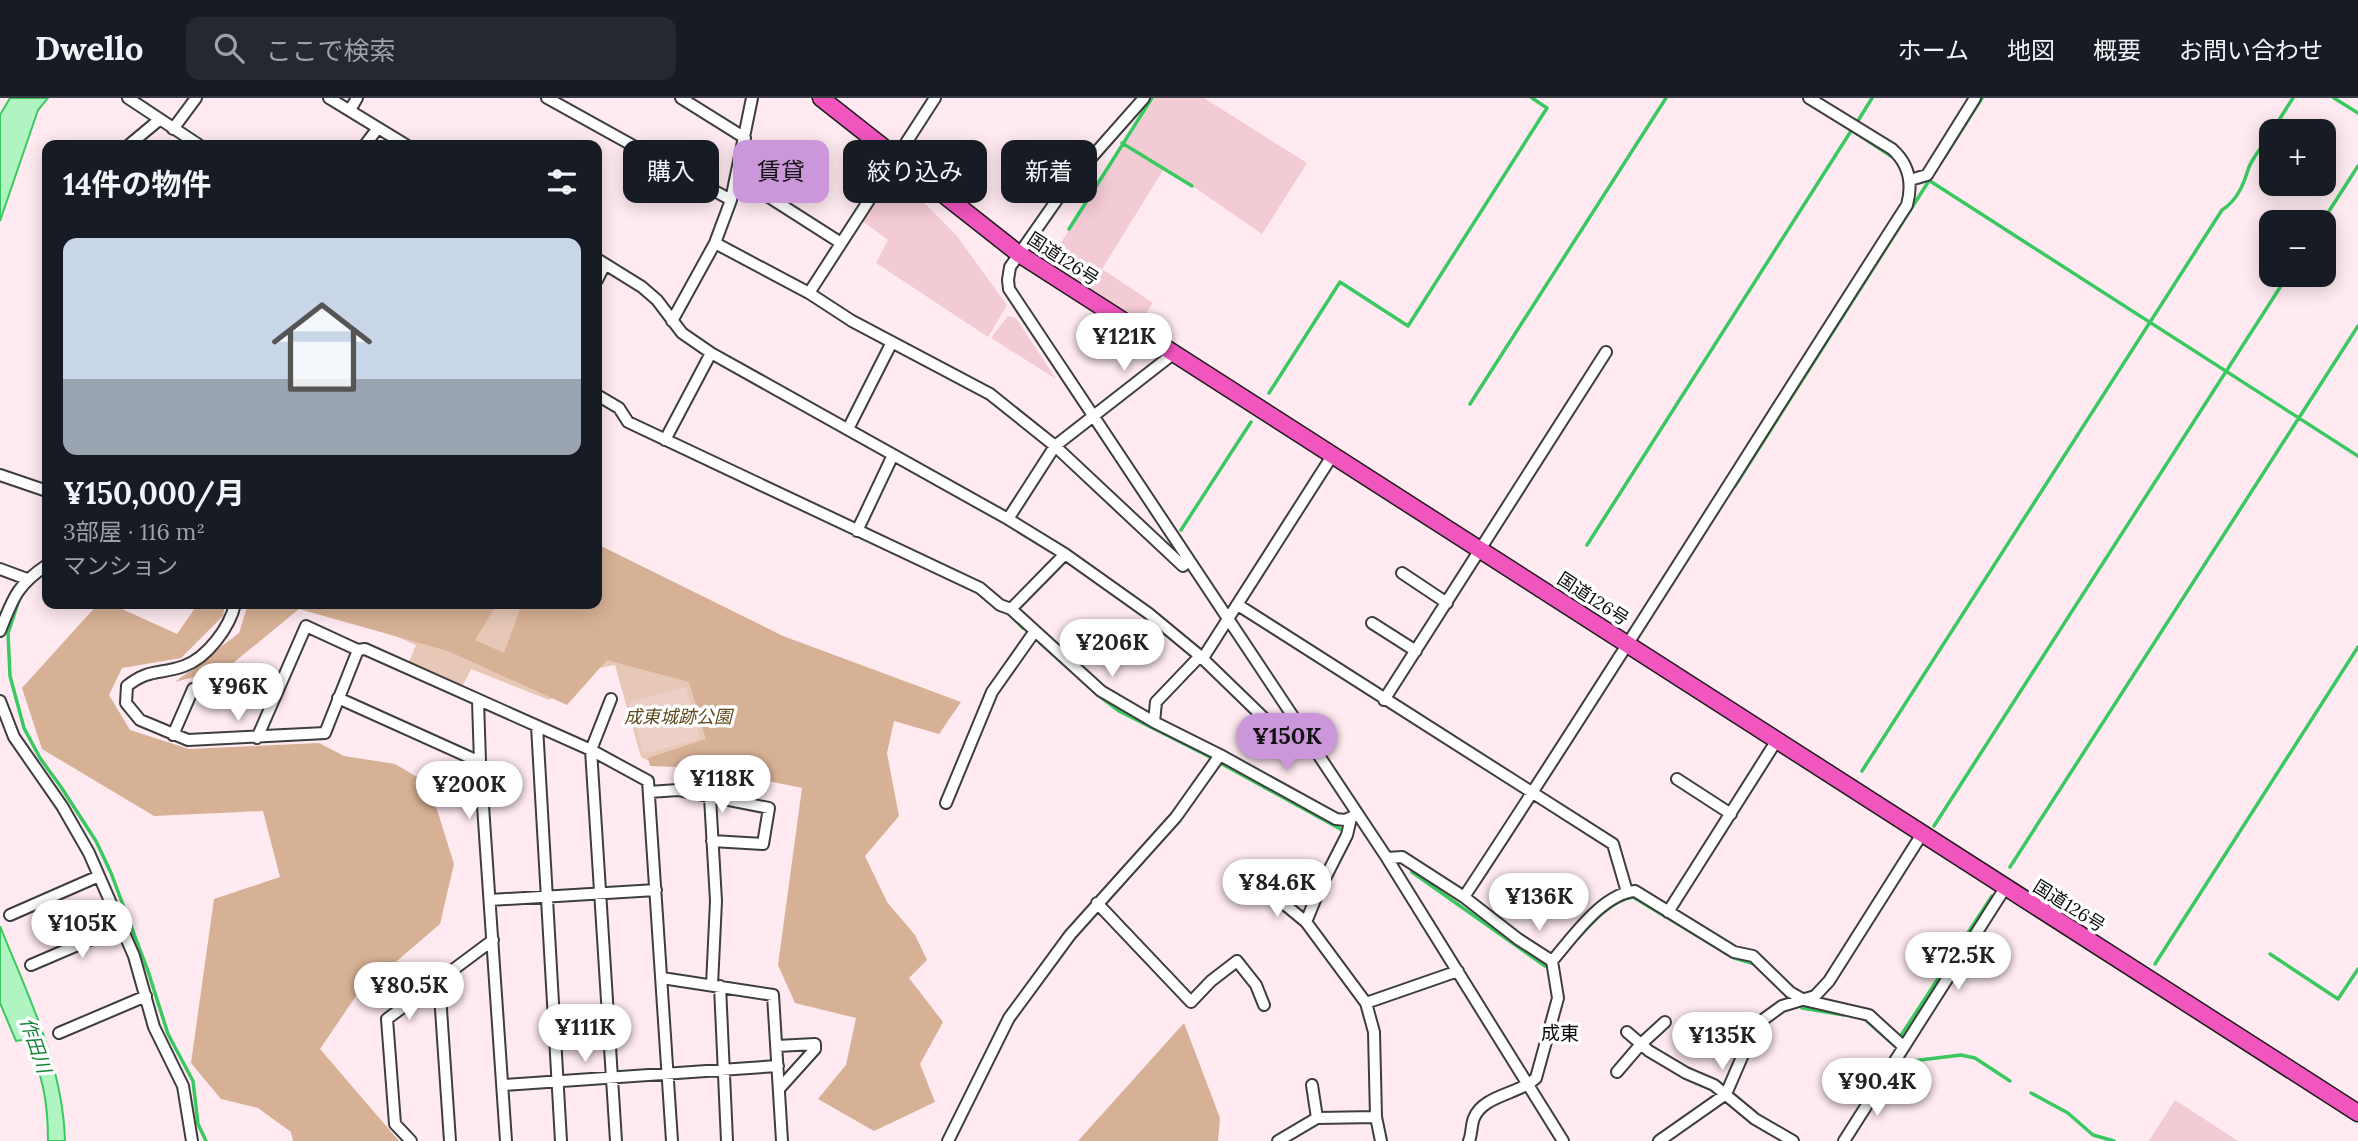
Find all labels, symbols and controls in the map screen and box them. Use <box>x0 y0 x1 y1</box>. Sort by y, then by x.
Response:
search box <box>186 17 676 80</box>
text: Dwello <box>35 27 144 69</box>
icon: search <box>210 29 248 67</box>
text: ここで検索 <box>266 34 396 67</box>
text: ホーム <box>1898 35 1969 66</box>
text: 地図 <box>2007 35 2055 66</box>
text: 概要 <box>2093 35 2141 66</box>
text: お問い合わせ <box>2179 35 2323 66</box>
map controls <box>2259 119 2336 287</box>
button: + <box>2259 119 2336 196</box>
chip: 購入 <box>623 140 719 203</box>
chip: 賃貸 <box>733 140 829 203</box>
chip: 絞り込み <box>843 140 987 203</box>
chip: 新着 <box>1001 140 1097 203</box>
icon: filters <box>543 163 581 201</box>
text: 14件の物件 <box>63 165 212 203</box>
button: − <box>2259 210 2336 287</box>
street label: 国道126号 <box>1023 227 1103 290</box>
icon: home <box>259 284 385 410</box>
pin: ¥121K <box>1075 314 1173 373</box>
text: ¥121K <box>1092 321 1156 350</box>
text: ¥150,000/月 <box>63 474 245 512</box>
text: 3部屋 · 116 m² <box>63 517 205 546</box>
text: マンション <box>63 551 178 580</box>
street label: 国道126号 <box>1553 567 1633 630</box>
pin: ¥206K <box>1063 620 1161 679</box>
text: ¥206K <box>1075 627 1149 656</box>
pin: ¥96K <box>197 664 279 723</box>
text: ¥96K <box>208 671 268 700</box>
park label: 成東城跡公園 <box>624 705 735 728</box>
pin: ¥150K <box>1238 714 1336 773</box>
text: ¥150K <box>1252 721 1322 750</box>
pin: ¥118K <box>673 756 771 815</box>
pin: ¥200K <box>420 762 518 821</box>
text: ¥118K <box>690 763 754 792</box>
text: ¥200K <box>432 769 506 798</box>
pin: ¥84.6K <box>1220 860 1334 919</box>
text: ¥84.6K <box>1238 867 1316 896</box>
pin: ¥136K <box>1490 874 1588 933</box>
street label: 国道126号 <box>2029 874 2110 937</box>
text: ¥136K <box>1505 881 1573 910</box>
pin: ¥105K <box>33 900 131 960</box>
text: ¥105K <box>47 908 117 937</box>
pin: ¥72.5K <box>1901 932 2015 992</box>
text: ¥72.5K <box>1921 940 1995 969</box>
pin: ¥80.5K <box>352 962 466 1022</box>
text: ¥80.5K <box>370 970 448 999</box>
pin: ¥111K <box>536 1004 634 1064</box>
text: ¥111K <box>555 1012 616 1041</box>
pin: ¥135K <box>1673 1012 1771 1072</box>
water label: 作田川 <box>15 1014 57 1078</box>
text: ¥135K <box>1688 1020 1756 1049</box>
district label: 成東 <box>1541 1021 1579 1045</box>
pin: ¥90.4K <box>1820 1058 1934 1118</box>
text: ¥90.4K <box>1838 1066 1916 1095</box>

